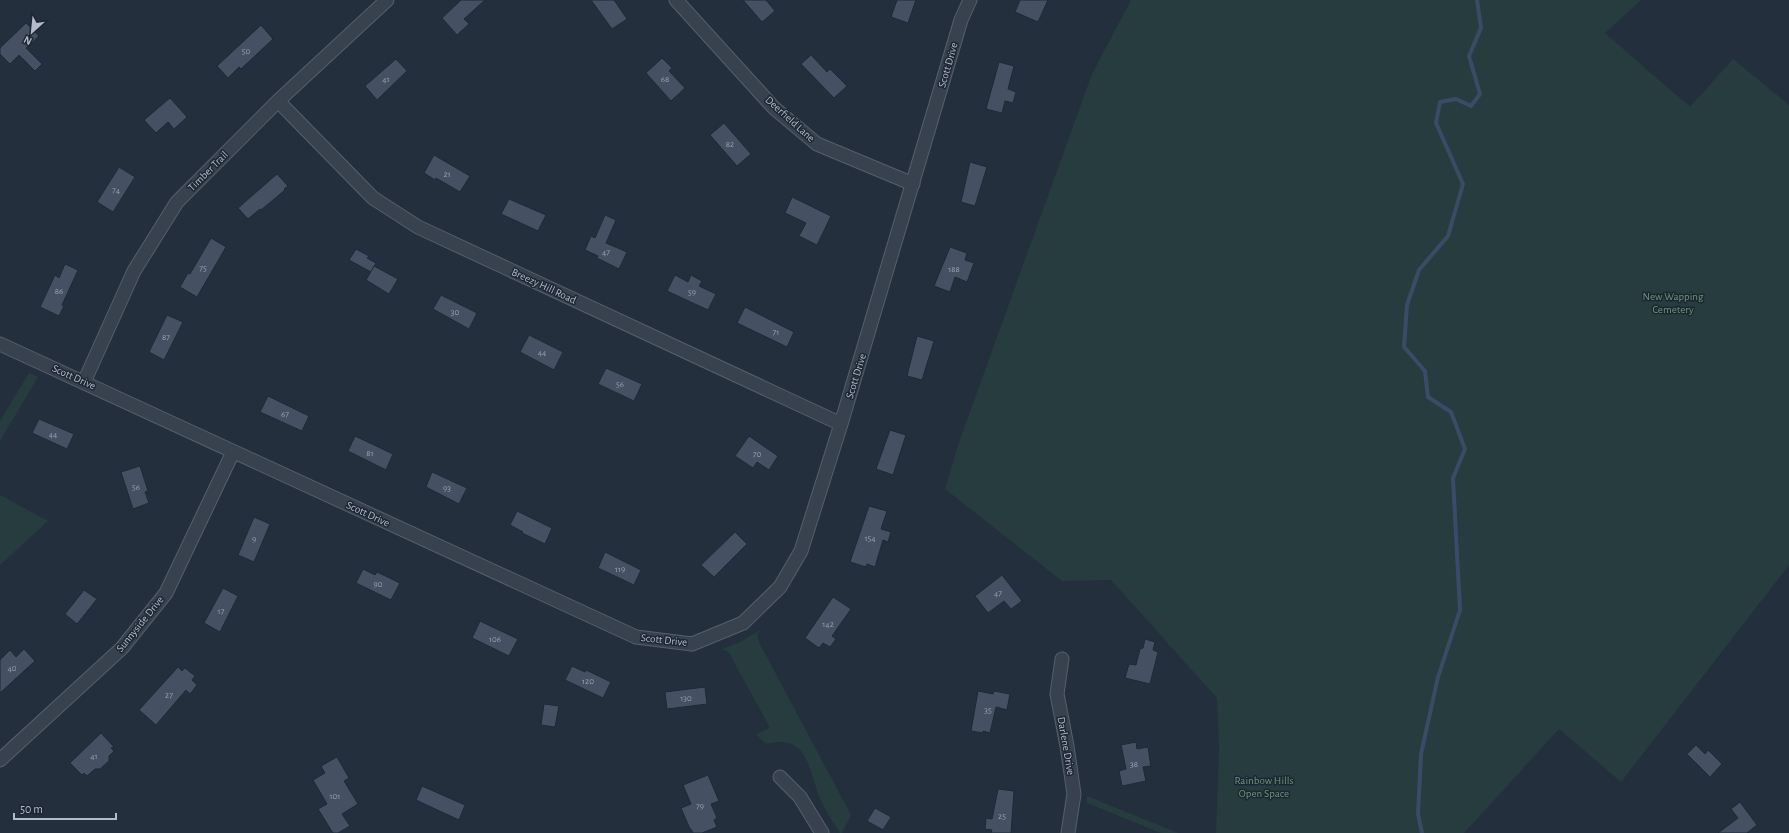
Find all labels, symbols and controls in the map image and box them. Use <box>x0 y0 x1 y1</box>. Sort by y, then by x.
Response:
north arrow <box>12 12 52 52</box>
text: N <box>22 34 34 47</box>
street label: Scott Drive <box>936 41 960 89</box>
house number: 50 <box>242 47 251 56</box>
house number: 41 <box>382 75 390 84</box>
house number: 68 <box>661 75 669 84</box>
street label: Deerfield Lane <box>763 94 817 144</box>
house number: 82 <box>726 140 734 149</box>
street label: Timber Trail <box>186 149 230 193</box>
house number: 21 <box>443 170 451 179</box>
house number: 74 <box>112 186 121 195</box>
house number: 47 <box>602 248 610 257</box>
house number: 75 <box>199 264 207 273</box>
house number: 188 <box>948 265 960 274</box>
street label: Breezy Hill Road <box>510 266 578 306</box>
house number: 86 <box>55 287 63 296</box>
house number: 59 <box>688 288 696 297</box>
park label: New Wapping Cemetery <box>1643 291 1704 315</box>
house number: 30 <box>451 308 459 317</box>
house number: 71 <box>773 328 779 337</box>
house number: 87 <box>162 333 170 342</box>
house number: 44 <box>538 348 547 357</box>
street label: Scott Drive <box>844 352 868 400</box>
street label: Scott Drive <box>51 363 97 391</box>
house number: 56 <box>616 380 624 389</box>
house number: 67 <box>281 410 289 419</box>
house number: 44 <box>49 430 58 439</box>
house number: 81 <box>366 449 374 458</box>
house number: 70 <box>753 450 761 459</box>
house number: 56 <box>132 483 140 492</box>
house number: 93 <box>443 484 451 493</box>
street label: Scott Drive <box>345 499 391 529</box>
house number: 154 <box>864 534 876 543</box>
house number: 9 <box>252 535 256 544</box>
house number: 119 <box>615 565 625 574</box>
house number: 90 <box>374 580 383 589</box>
house number: 47 <box>994 589 1002 598</box>
street label: Sunnyside Drive <box>114 594 166 654</box>
house number: 17 <box>218 607 225 616</box>
house number: 142 <box>822 620 834 629</box>
street label: Scott Drive <box>640 632 688 648</box>
house number: 106 <box>489 635 501 644</box>
house number: 40 <box>7 664 17 673</box>
house number: 120 <box>582 677 594 686</box>
house number: 27 <box>165 691 173 700</box>
house number: 130 <box>680 694 692 703</box>
house number: 35 <box>984 706 992 715</box>
street label: Darlene Drive <box>1055 716 1077 776</box>
house number: 41 <box>90 752 98 761</box>
house number: 38 <box>1130 760 1138 769</box>
park label: Rainbow Hills Open Space <box>1234 775 1294 799</box>
house number: 101 <box>330 792 340 801</box>
scale bar <box>14 795 116 821</box>
house number: 79 <box>696 802 704 811</box>
text: 50 m <box>20 803 43 815</box>
house number: 25 <box>998 812 1006 821</box>

